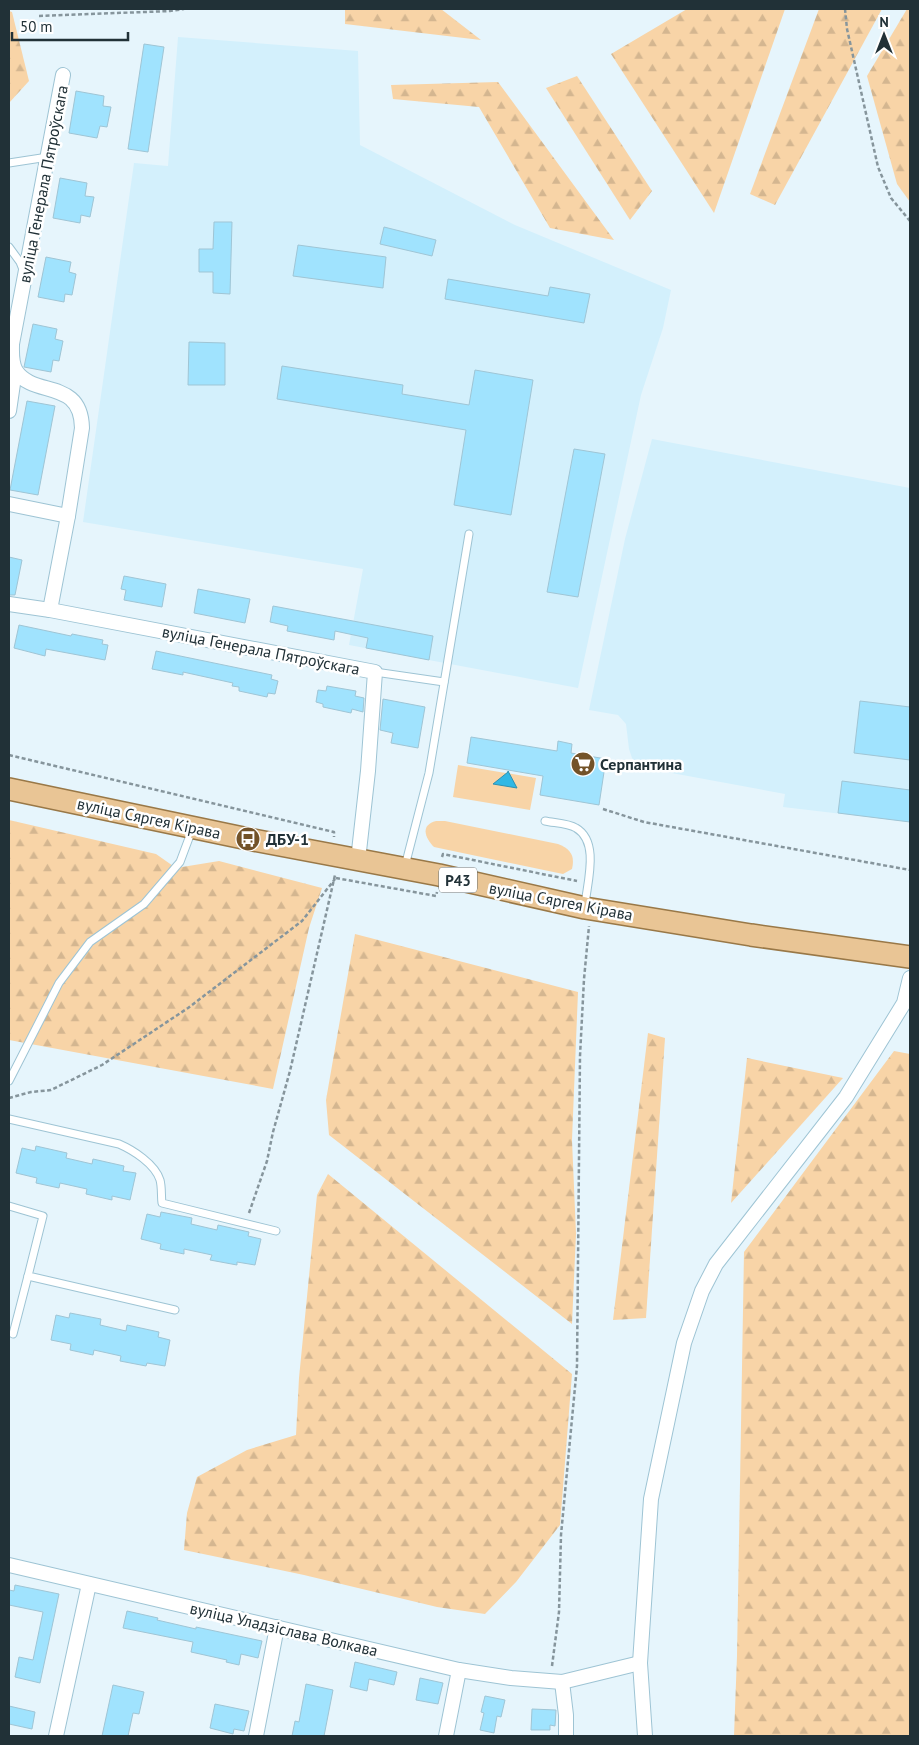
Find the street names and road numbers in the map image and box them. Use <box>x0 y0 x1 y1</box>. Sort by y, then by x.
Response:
street label: вуліца Генерала Пятроўскага <box>14 83 72 285</box>
street label: вуліца Генерала Пятроўскага <box>160 621 362 679</box>
street label: вуліца Сяргея Кірава <box>76 793 222 843</box>
road number: Р43 <box>439 868 477 892</box>
street label: вуліца Сяргея Кірава <box>487 877 635 925</box>
street label: вуліца Уладзіслава Волкава <box>188 1598 380 1660</box>

